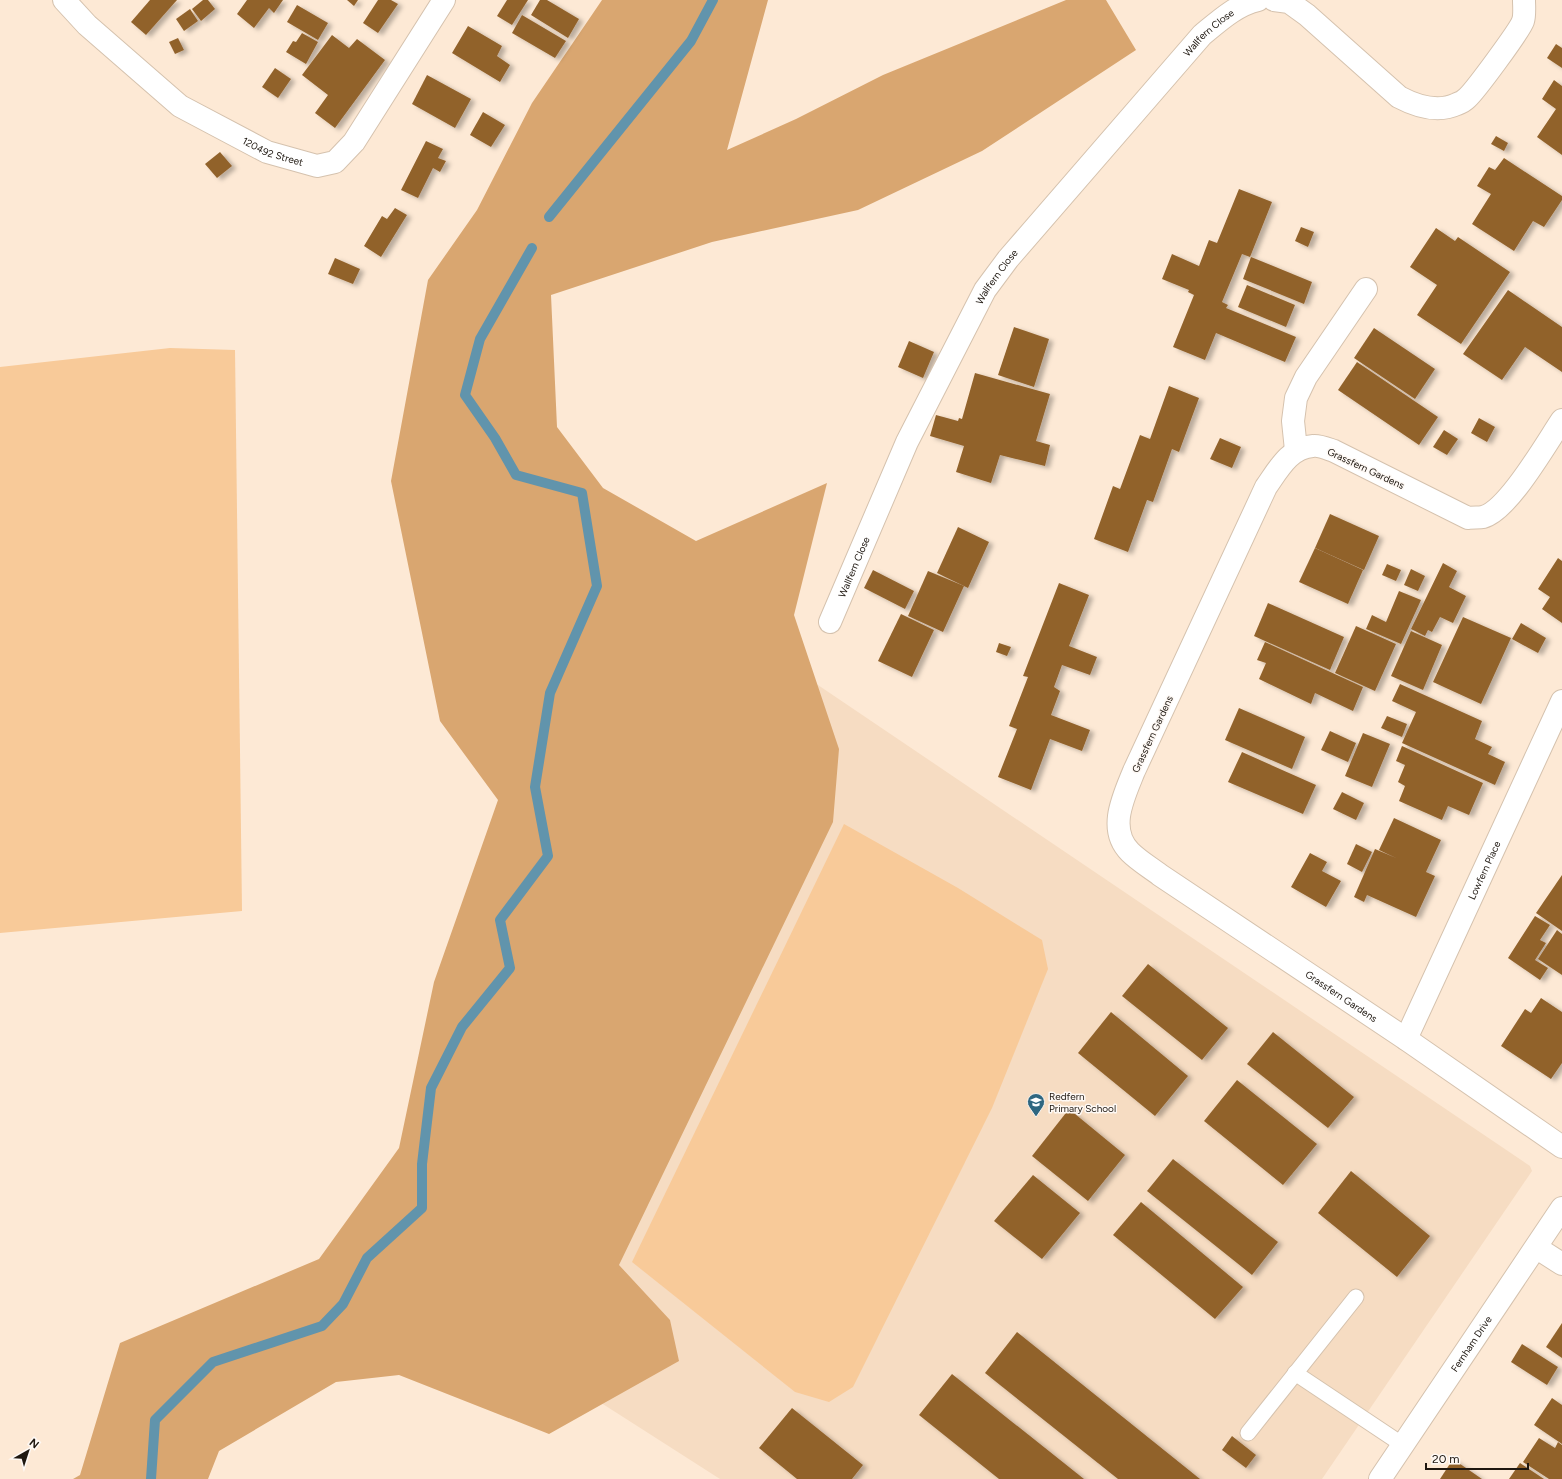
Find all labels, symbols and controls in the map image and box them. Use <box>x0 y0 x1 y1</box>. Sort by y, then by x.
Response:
street label: Wallfern Close <box>1181 6 1237 59</box>
street label: 120492 Street <box>240 134 305 169</box>
street label: Wallfern Close <box>973 246 1021 307</box>
street label: Grassfern Gardens <box>1325 445 1407 492</box>
street label: Wallfern Close <box>835 534 873 599</box>
street label: Grassfern Gardens <box>1129 693 1176 775</box>
street label: Lowfern Place <box>1465 838 1504 902</box>
street label: Grassfern Gardens <box>1303 968 1380 1025</box>
place label: Redfern Primary School <box>1049 1090 1116 1115</box>
school or university icon: Redfern Primary School <box>1026 1092 1046 1117</box>
street label: Fernham Drive <box>1448 1313 1495 1374</box>
north arrow <box>8 1431 48 1471</box>
text: N <box>27 1436 41 1451</box>
scale bar <box>1426 1445 1528 1471</box>
text: 20 m <box>1432 1452 1460 1466</box>

